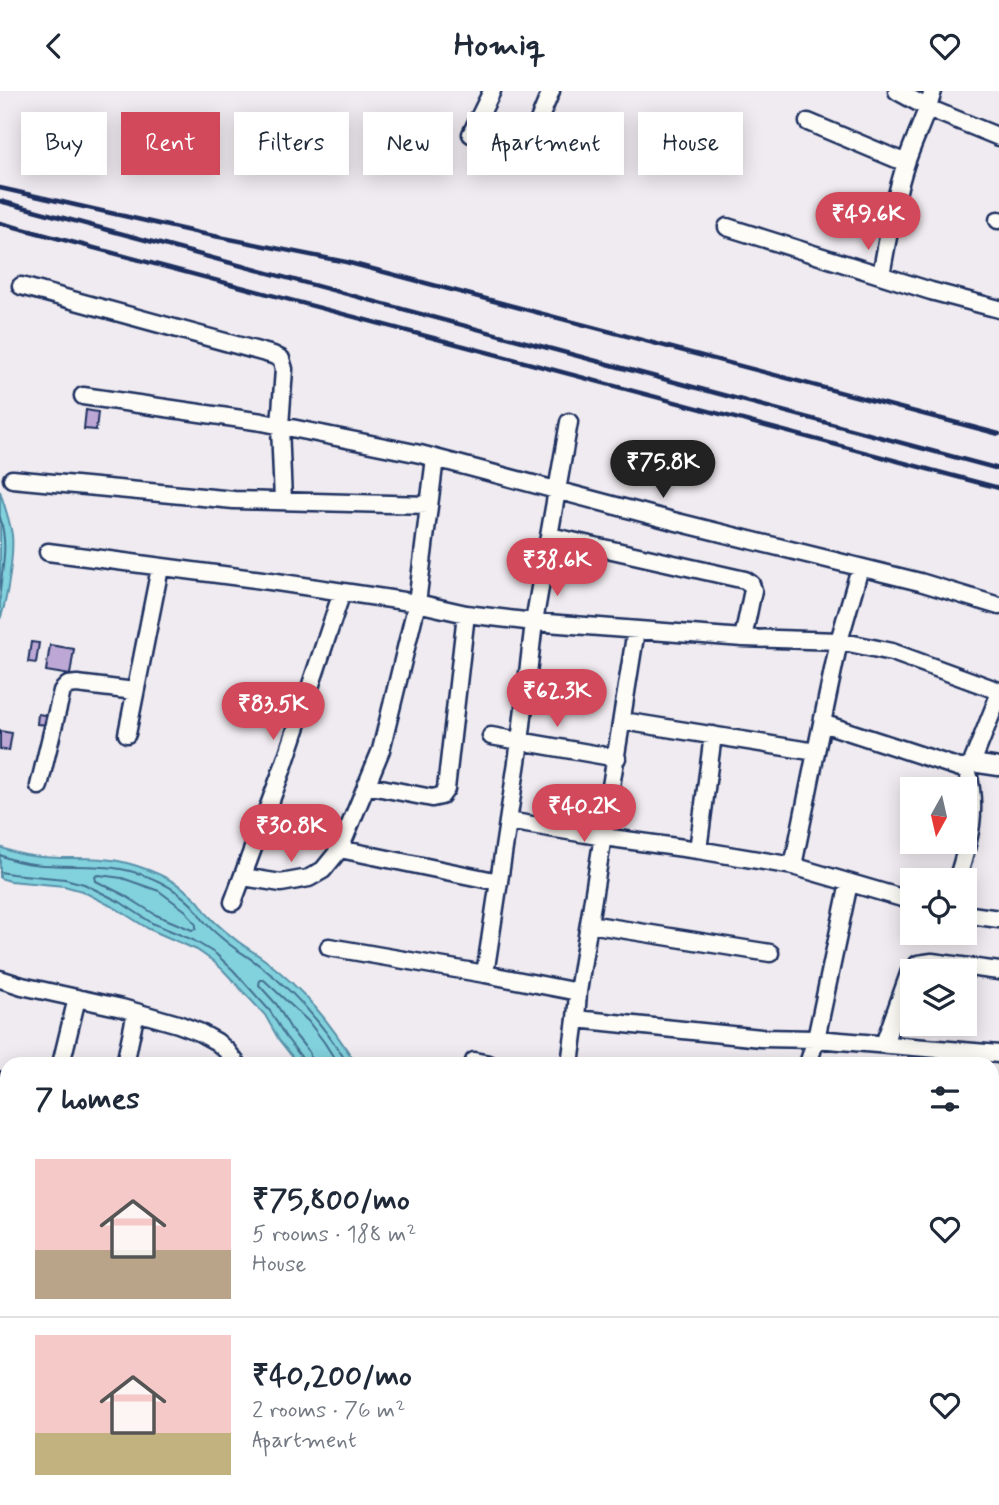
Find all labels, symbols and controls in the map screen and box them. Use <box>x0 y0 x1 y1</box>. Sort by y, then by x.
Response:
text: Homiq <box>454 25 545 67</box>
icon: back <box>35 27 73 65</box>
icon: heart <box>926 27 964 65</box>
chip: Buy <box>21 112 107 175</box>
chip: Rent <box>121 112 220 175</box>
chip: Filters <box>234 112 349 175</box>
chip: New <box>363 112 453 175</box>
chip: Apartment <box>467 112 624 175</box>
chip: House <box>638 112 743 175</box>
pin: ₹49.6K <box>811 193 925 252</box>
text: ₹49.6K <box>831 200 905 230</box>
pin: ₹75.8K <box>606 441 720 500</box>
text: ₹75.8K <box>626 448 700 478</box>
pin: ₹38.6K <box>500 539 614 598</box>
text: ₹38.6K <box>523 546 591 576</box>
pin: ₹62.3K <box>500 669 614 729</box>
text: ₹62.3K <box>523 677 591 707</box>
pin: ₹83.5K <box>216 683 330 742</box>
text: ₹83.5K <box>238 690 308 720</box>
north arrow <box>900 777 976 854</box>
map controls <box>900 777 977 1036</box>
pin: ₹40.2K <box>527 785 641 844</box>
text: ₹40.2K <box>548 792 620 822</box>
pin: ₹30.8K <box>234 805 348 864</box>
text: ₹30.8K <box>256 812 326 842</box>
button: locate <box>900 868 977 945</box>
button: layers <box>900 959 977 1036</box>
text: 7 homes <box>35 1080 140 1119</box>
icon: filters <box>926 1080 964 1118</box>
text: ₹75,800/mo <box>252 1181 410 1220</box>
icon: home <box>91 1187 175 1271</box>
icon: heart <box>926 1210 964 1248</box>
text: 5 rooms · 188 m² <box>252 1220 416 1250</box>
text: House <box>252 1250 306 1280</box>
text: ₹40,200/mo <box>252 1357 412 1396</box>
icon: home <box>91 1363 175 1447</box>
icon: heart <box>926 1386 964 1424</box>
text: 2 rooms · 76 m² <box>252 1396 405 1426</box>
text: Apartment <box>252 1426 357 1456</box>

